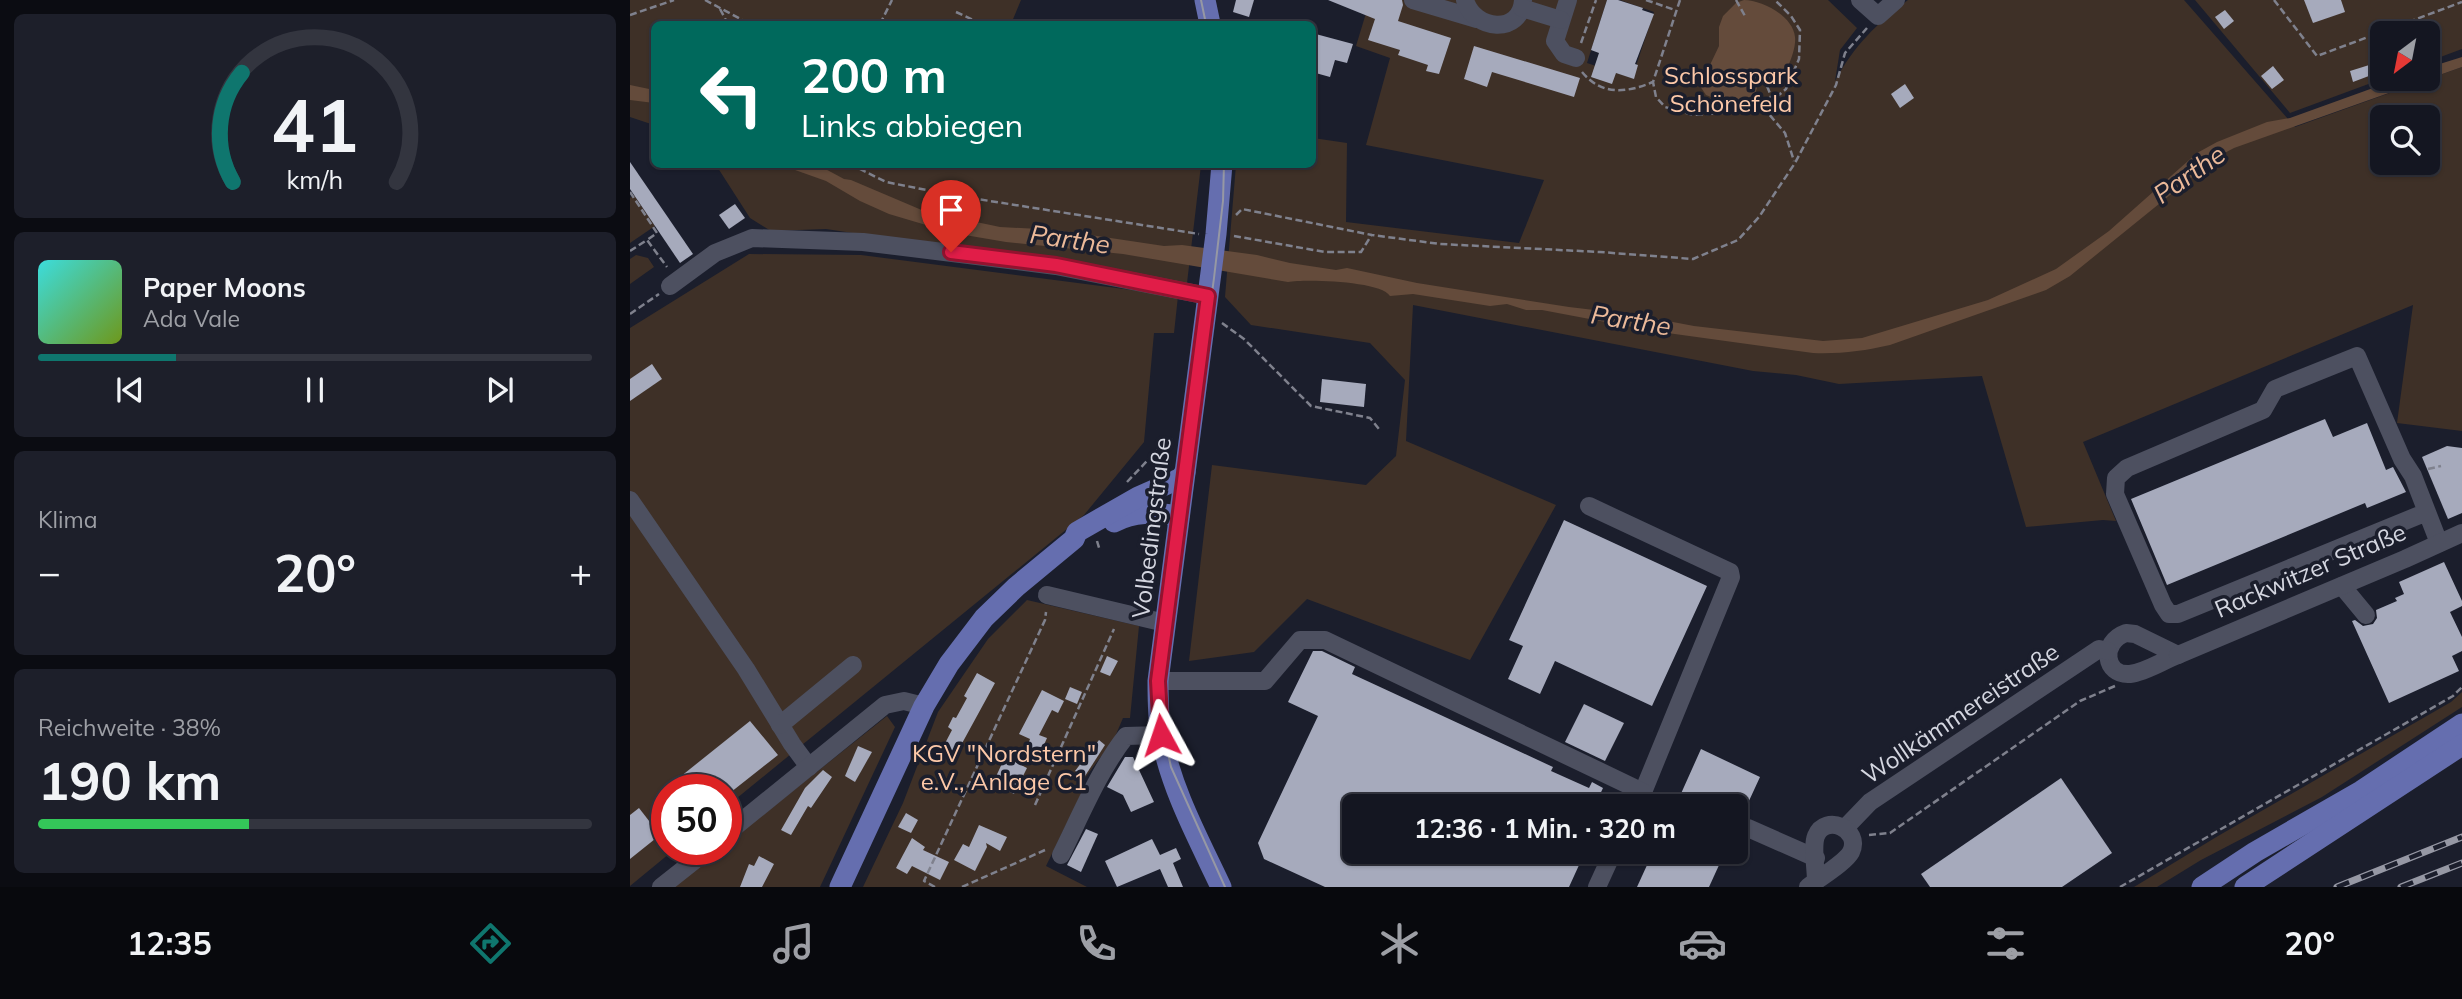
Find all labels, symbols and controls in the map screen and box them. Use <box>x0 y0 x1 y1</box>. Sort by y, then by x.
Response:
north arrow <box>2370 21 2440 91</box>
map controls <box>2370 21 2440 175</box>
text: 200 m <box>801 44 947 105</box>
icon: left <box>686 49 777 140</box>
park label: Schlosspark Schönefeld <box>1664 60 1799 118</box>
text: 41 <box>271 80 359 171</box>
text: Links abbiegen <box>801 105 1023 145</box>
button: search <box>2370 105 2440 175</box>
water label: Parthe <box>2147 137 2231 211</box>
text: km/h <box>287 164 343 195</box>
pin <box>921 180 981 252</box>
icon: arrive <box>932 191 970 229</box>
water label: Parthe <box>1028 217 1112 261</box>
text: Paper Moons <box>143 271 306 304</box>
water label: Parthe <box>1589 297 1673 343</box>
text: Ada Vale <box>143 304 240 333</box>
icon: previous <box>111 371 149 409</box>
icon: pause <box>296 371 334 409</box>
icon: next <box>481 371 519 409</box>
street label: Volbedingstraße <box>1125 436 1177 620</box>
text: Klima <box>38 505 98 534</box>
street label: Rackwitzer Straße <box>2210 516 2410 624</box>
text: 20° <box>274 540 356 605</box>
text: − <box>38 548 61 596</box>
text: + <box>569 548 592 596</box>
street label: Wollkämmereistraße <box>1856 636 2064 790</box>
position arrow <box>1124 698 1198 772</box>
text: Reichweite · 38% <box>38 713 221 742</box>
park label: KGV "Nordstern" e.V., Anlage C1 <box>912 738 1096 796</box>
text: 190 km <box>38 748 221 813</box>
speed limit sign: 50 <box>651 774 742 865</box>
text: 12:36 · 1 Min. · 320 m <box>1414 812 1676 845</box>
icon: directions <box>466 919 515 968</box>
icon: music <box>769 919 818 968</box>
icon: phone <box>1072 919 1121 968</box>
icon: climate <box>1375 919 1424 968</box>
icon: car <box>1678 919 1727 968</box>
icon: filters <box>1981 919 2030 968</box>
text: 12:35 <box>127 923 212 963</box>
text: 20° <box>2284 923 2335 963</box>

